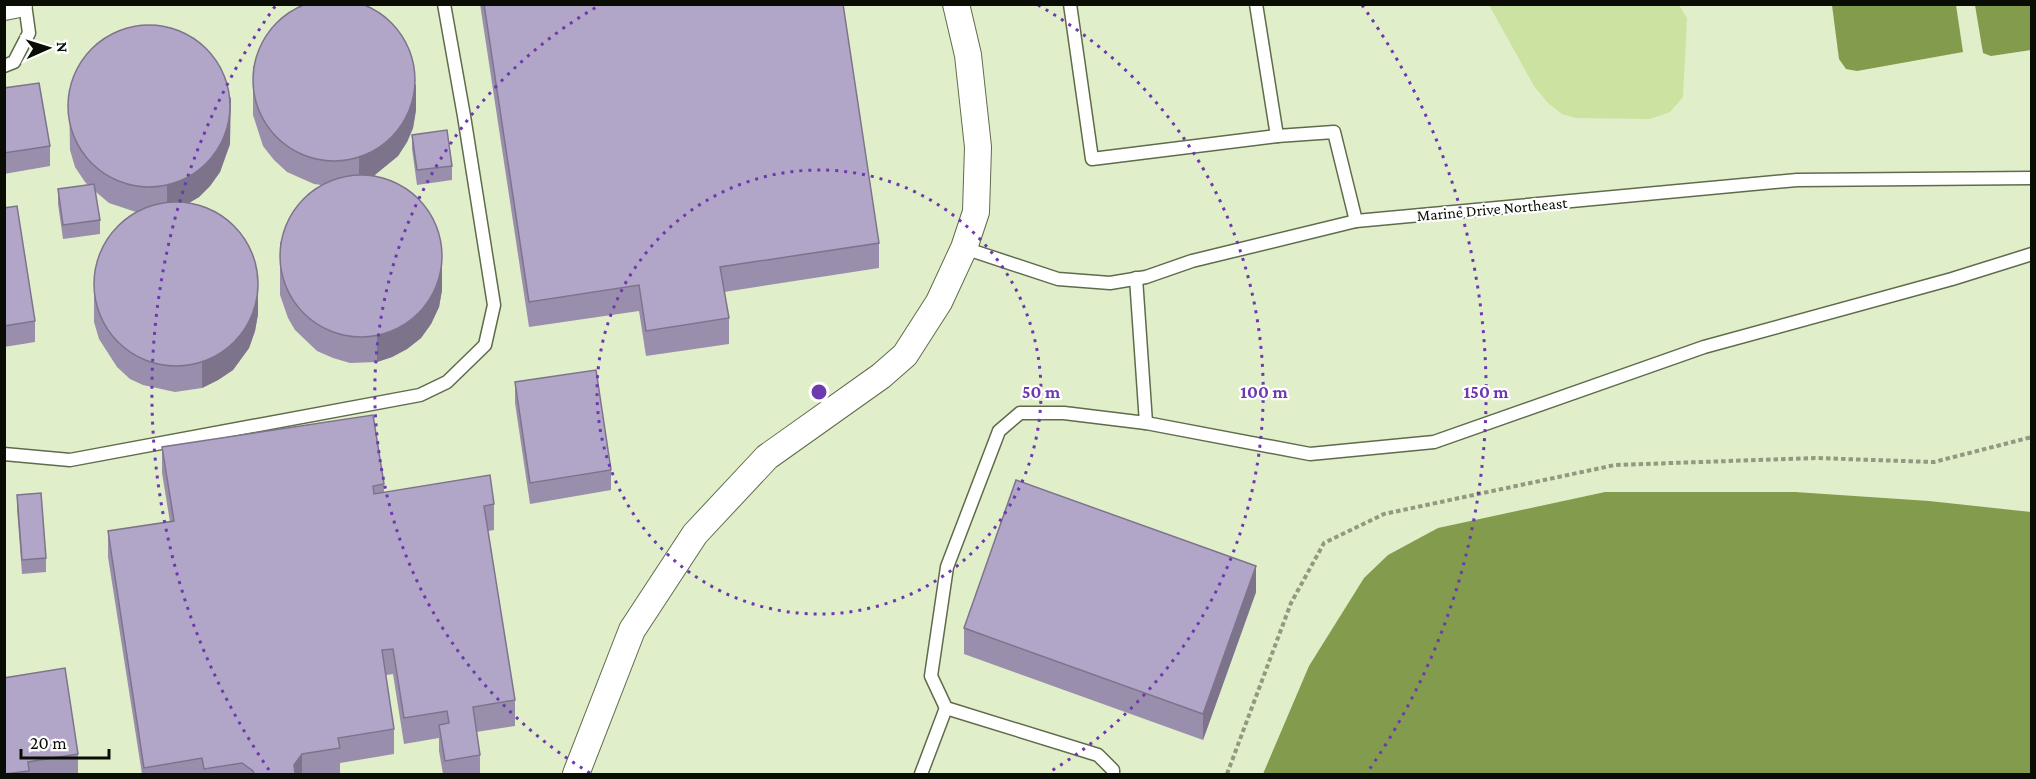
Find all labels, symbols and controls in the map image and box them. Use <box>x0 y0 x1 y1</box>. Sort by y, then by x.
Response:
north arrow <box>18 18 78 78</box>
text: N <box>54 41 71 53</box>
street label: Marine Drive Northeast <box>1416 194 1569 224</box>
centre of rings <box>809 382 829 402</box>
text: 50 m <box>1022 382 1061 402</box>
text: 100 m <box>1240 382 1288 402</box>
text: 150 m <box>1463 382 1509 402</box>
scale bar <box>21 722 110 760</box>
text: 20 m <box>30 733 67 753</box>

